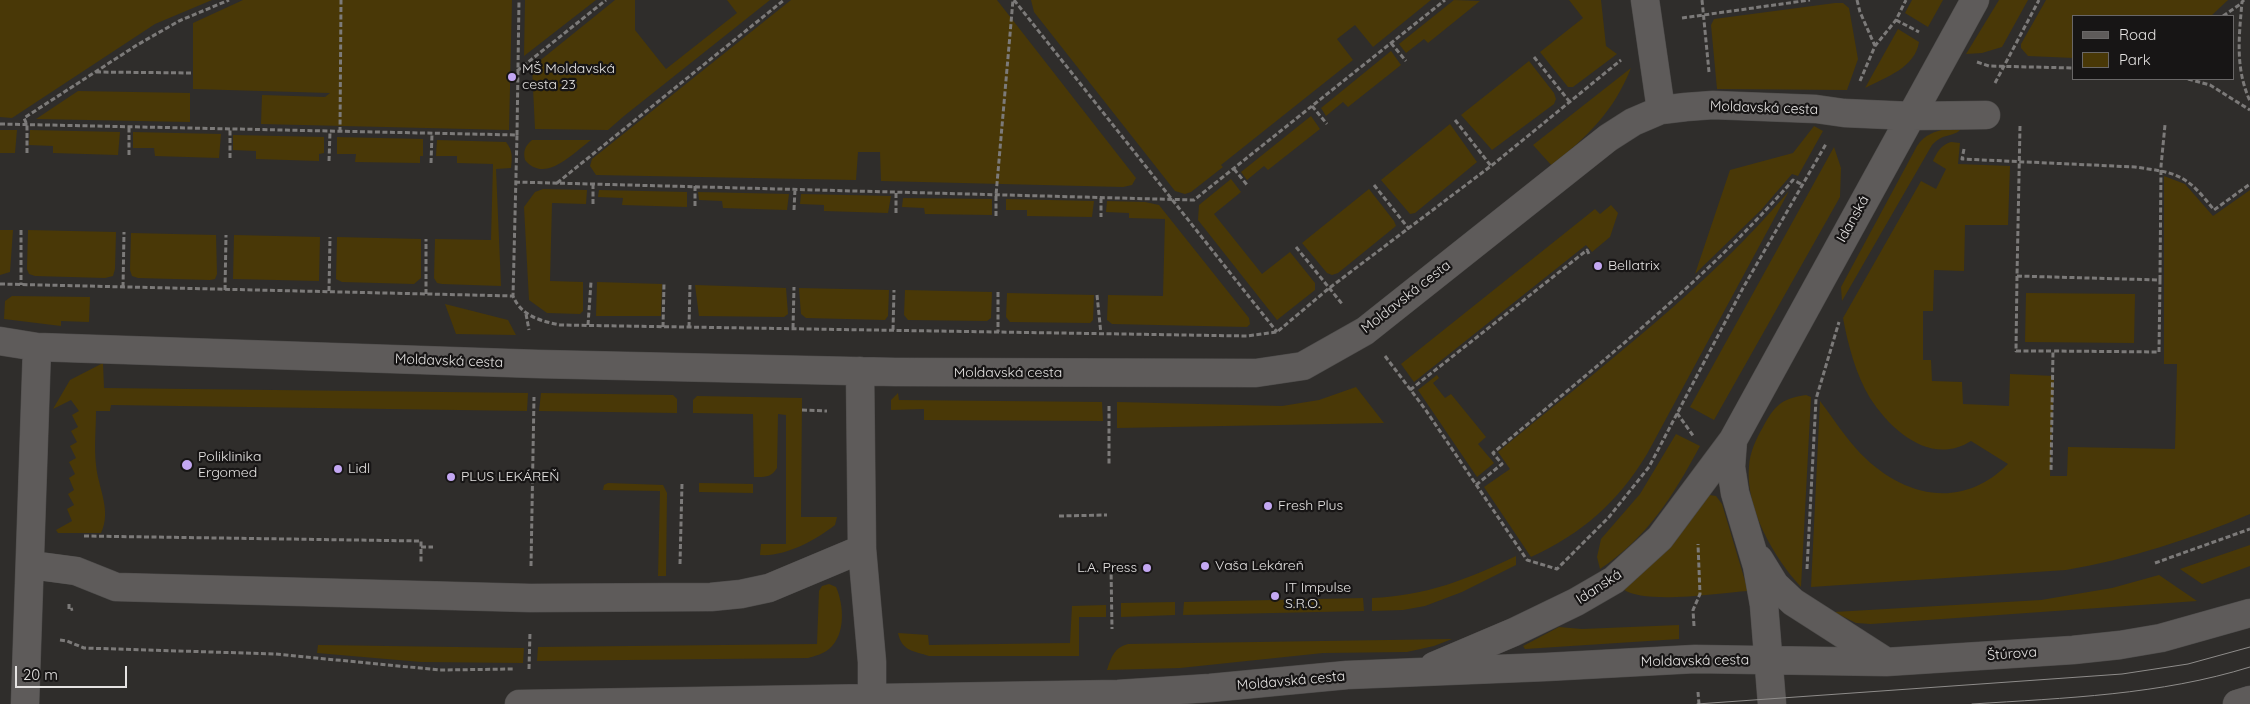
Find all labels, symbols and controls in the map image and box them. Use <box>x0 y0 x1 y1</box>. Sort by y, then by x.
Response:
legend <box>2072 15 2235 80</box>
text: Road <box>2119 25 2156 44</box>
text: Park <box>2119 50 2151 69</box>
place label: MŠ Moldavská cesta 23 <box>522 61 615 94</box>
marker: MŠ Moldavská cesta 23 <box>506 71 518 83</box>
street label: Moldavská cesta <box>1709 98 1819 118</box>
street label: Idanská <box>1833 193 1873 245</box>
street label: Moldavská cesta <box>1358 257 1454 337</box>
place label: Bellatrix <box>1608 258 1660 274</box>
marker: Bellatrix <box>1592 260 1604 272</box>
street label: Moldavská cesta <box>394 351 504 371</box>
street label: Moldavská cesta <box>954 365 1062 381</box>
place label: Poliklinika Ergomed <box>198 449 262 482</box>
marker: Poliklinika Ergomed <box>180 458 194 472</box>
place label: Lidl <box>348 461 370 477</box>
marker: Lidl <box>332 463 344 475</box>
place label: PLUS LEKÁREŇ <box>461 469 559 485</box>
marker: PLUS LEKÁREŇ <box>445 471 457 483</box>
place label: Fresh Plus <box>1278 498 1343 514</box>
marker: Fresh Plus <box>1262 500 1274 512</box>
place label: Vaša Lekáreň <box>1215 558 1304 574</box>
place label: L.A. Press <box>1077 560 1137 576</box>
marker: Vaša Lekáreň <box>1199 560 1211 572</box>
marker: L.A. Press <box>1141 562 1153 574</box>
street label: Idanská <box>1573 566 1625 608</box>
place label: IT Impulse S.R.O. <box>1285 580 1351 612</box>
marker: IT Impulse S.R.O. <box>1269 590 1281 602</box>
street label: Štúrova <box>1987 644 2037 664</box>
street label: Moldavská cesta <box>1641 652 1749 670</box>
scale bar <box>18 656 130 688</box>
text: 20 m <box>23 665 58 684</box>
street label: Moldavská cesta <box>1236 668 1346 694</box>

